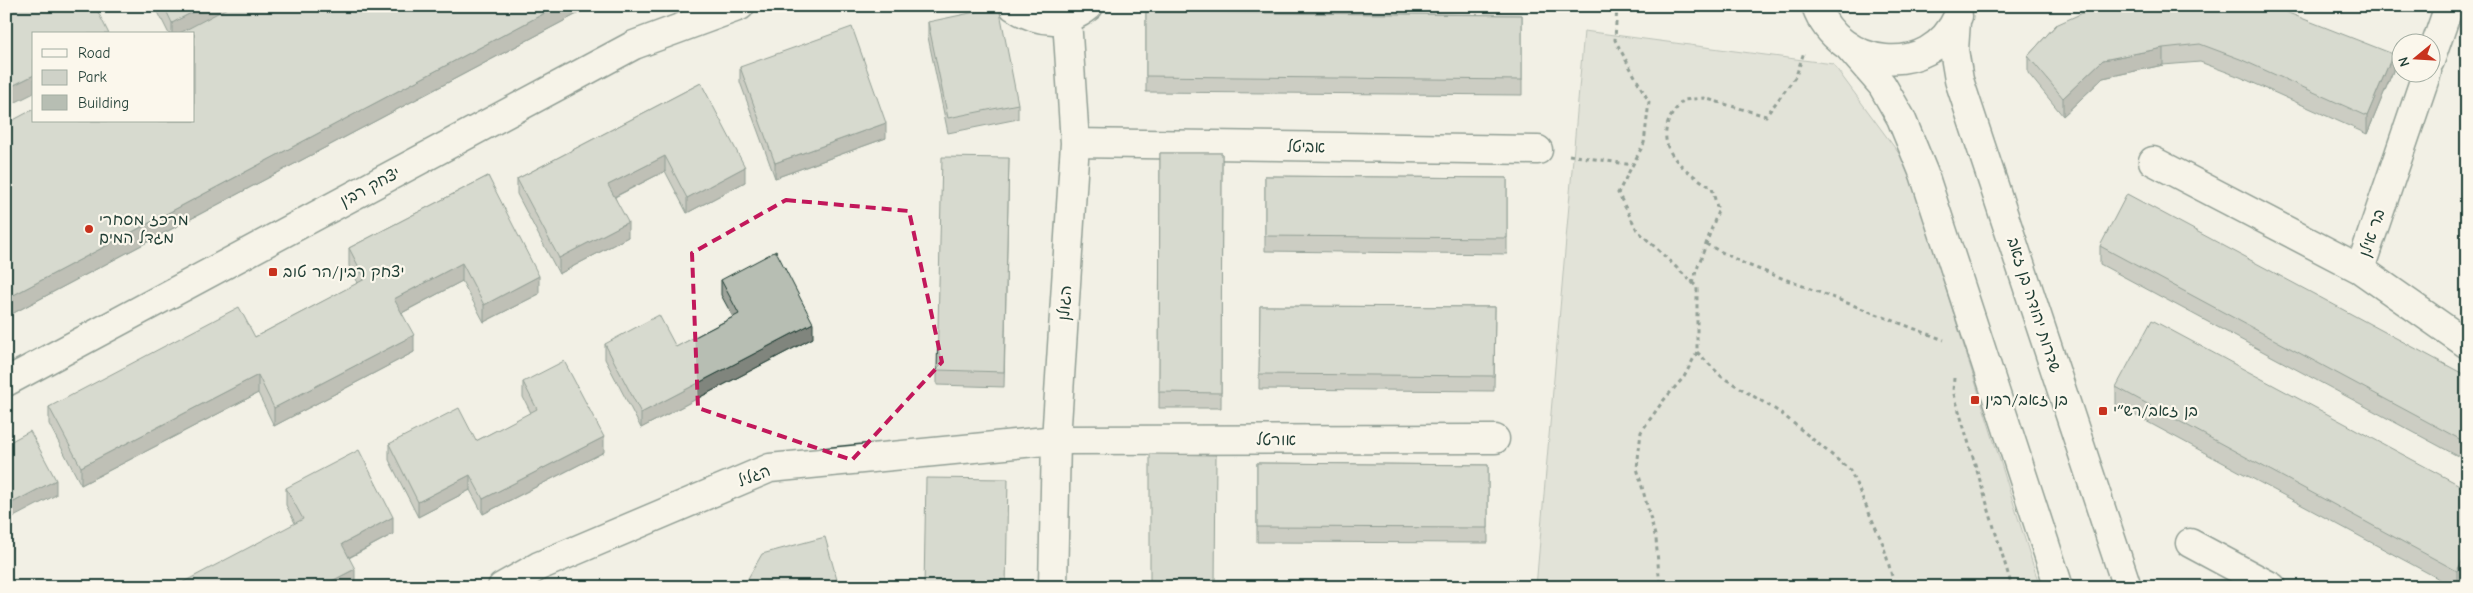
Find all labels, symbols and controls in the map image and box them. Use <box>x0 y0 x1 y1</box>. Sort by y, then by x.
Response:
legend <box>32 32 195 122</box>
north arrow <box>2390 32 2440 82</box>
text: Road <box>78 44 110 62</box>
text: N <box>2395 55 2414 69</box>
text: Park <box>78 68 107 86</box>
text: Building <box>78 94 129 112</box>
street label: אביטל <box>1287 138 1325 156</box>
street label: יצחק רבין <box>337 164 403 210</box>
street label: בר אילן <box>2355 207 2389 259</box>
place label: מרכז מסחרי מגדל המים <box>99 211 189 247</box>
marker: מרכז מסחרי מגדל המים <box>83 223 95 235</box>
street label: שדרות יהודה בן זאב <box>2004 235 2064 375</box>
place label: יצחק רבין/הר טוב <box>283 263 404 281</box>
marker: יצחק רבין/הר טוב <box>267 266 279 278</box>
street label: הגולן <box>1055 285 1075 321</box>
place label: בן זאב/רבין <box>1985 391 2068 409</box>
marker: בן זאב/רבין <box>1969 394 1981 406</box>
place label: בן זאב/רש״י <box>2113 402 2198 420</box>
marker: בן זאב/רש״י <box>2097 405 2109 417</box>
street label: אורטל <box>1256 431 1296 449</box>
street label: הגליל <box>735 462 773 490</box>

